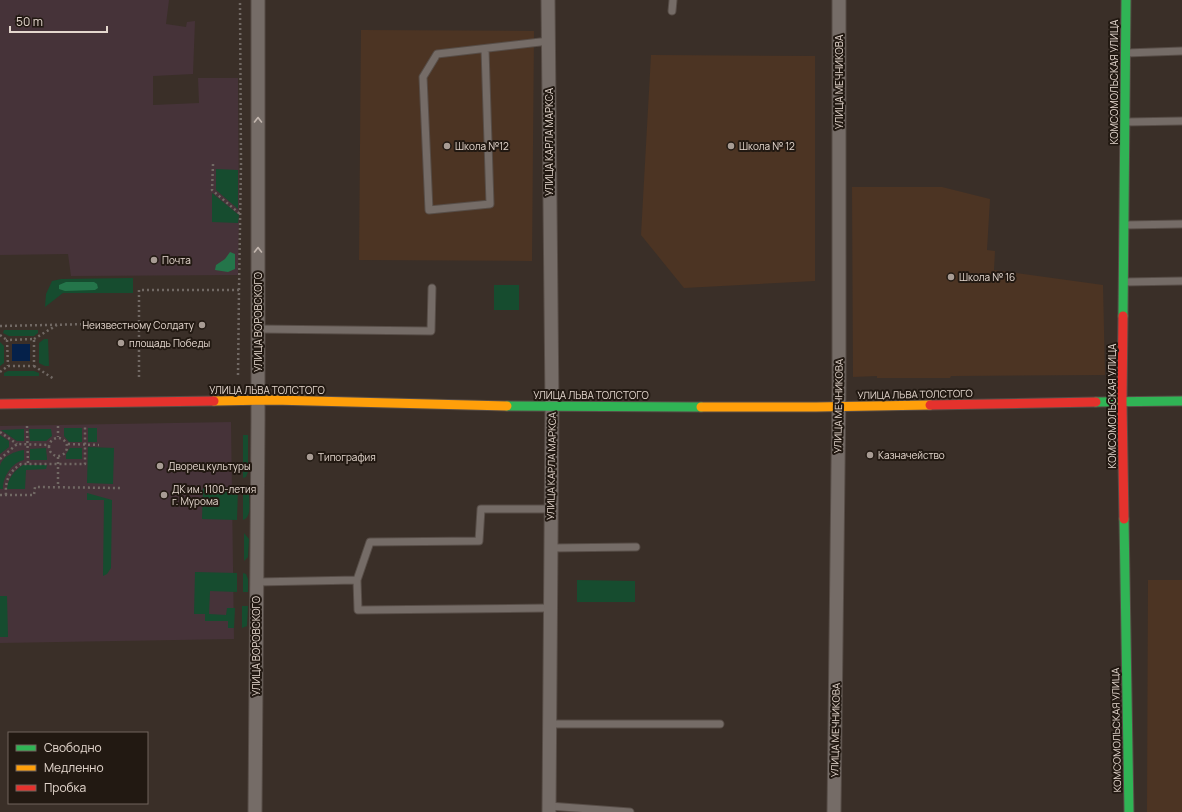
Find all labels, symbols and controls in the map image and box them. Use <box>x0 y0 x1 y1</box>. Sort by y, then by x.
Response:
scale bar <box>10 8 107 34</box>
text: 50 m <box>16 13 43 30</box>
street label: КОМСОМОЛЬСКАЯ УЛИЦА <box>1107 19 1121 144</box>
street label: УЛИЦА МЕЧНИКОВА <box>832 34 846 129</box>
street label: УЛИЦА КАРЛА МАРКСА <box>542 87 556 196</box>
one-way arrow <box>254 117 262 123</box>
place label: Школа №12 <box>455 139 509 153</box>
place label: Школа № 12 <box>739 139 795 153</box>
marker: Школа №12 <box>442 141 452 151</box>
marker: Школа № 12 <box>726 141 736 151</box>
one-way arrow <box>253 247 262 253</box>
place label: Почта <box>162 253 191 267</box>
marker: Почта <box>149 255 159 265</box>
place label: Школа № 16 <box>959 270 1015 284</box>
street label: УЛИЦА ВОРОВСКОГО <box>251 272 265 372</box>
marker: Школа № 16 <box>946 272 956 282</box>
place label: Неизвестному Солдату <box>82 318 195 332</box>
marker: Неизвестному Солдату <box>197 320 207 330</box>
place label: площадь Победы <box>129 336 210 350</box>
marker: площадь Победы <box>116 338 126 348</box>
street label: КОМСОМОЛЬСКАЯ УЛИЦА <box>1105 343 1119 468</box>
street label: УЛИЦА МЕЧНИКОВА <box>830 358 846 453</box>
street label: УЛИЦА ЛЬВА ТОЛСТОГО <box>209 383 325 397</box>
street label: УЛИЦА ЛЬВА ТОЛСТОГО <box>857 386 973 402</box>
street label: УЛИЦА ЛЬВА ТОЛСТОГО <box>533 388 649 402</box>
street label: УЛИЦА КАРЛА МАРКСА <box>543 411 559 520</box>
place label: Казначейство <box>878 448 945 462</box>
place label: Типография <box>318 450 376 464</box>
marker: Казначейство <box>865 450 875 460</box>
marker: Типография <box>305 452 315 462</box>
place label: Дворец культуры <box>168 459 251 473</box>
marker: Дворец культуры <box>155 461 165 471</box>
place label: ДК им. 1100-летия г. Мурома <box>172 482 256 508</box>
marker: ДК им. 1100-летия г. Мурома <box>159 490 169 500</box>
street label: УЛИЦА ВОРОВСКОГО <box>249 596 263 696</box>
street label: КОМСОМОЛЬСКАЯ УЛИЦА <box>1108 667 1124 793</box>
street label: УЛИЦА МЕЧНИКОВА <box>827 682 843 777</box>
legend <box>8 732 148 804</box>
text: Свободно <box>44 739 102 756</box>
text: Медленно <box>44 759 104 776</box>
text: Пробка <box>44 779 86 796</box>

